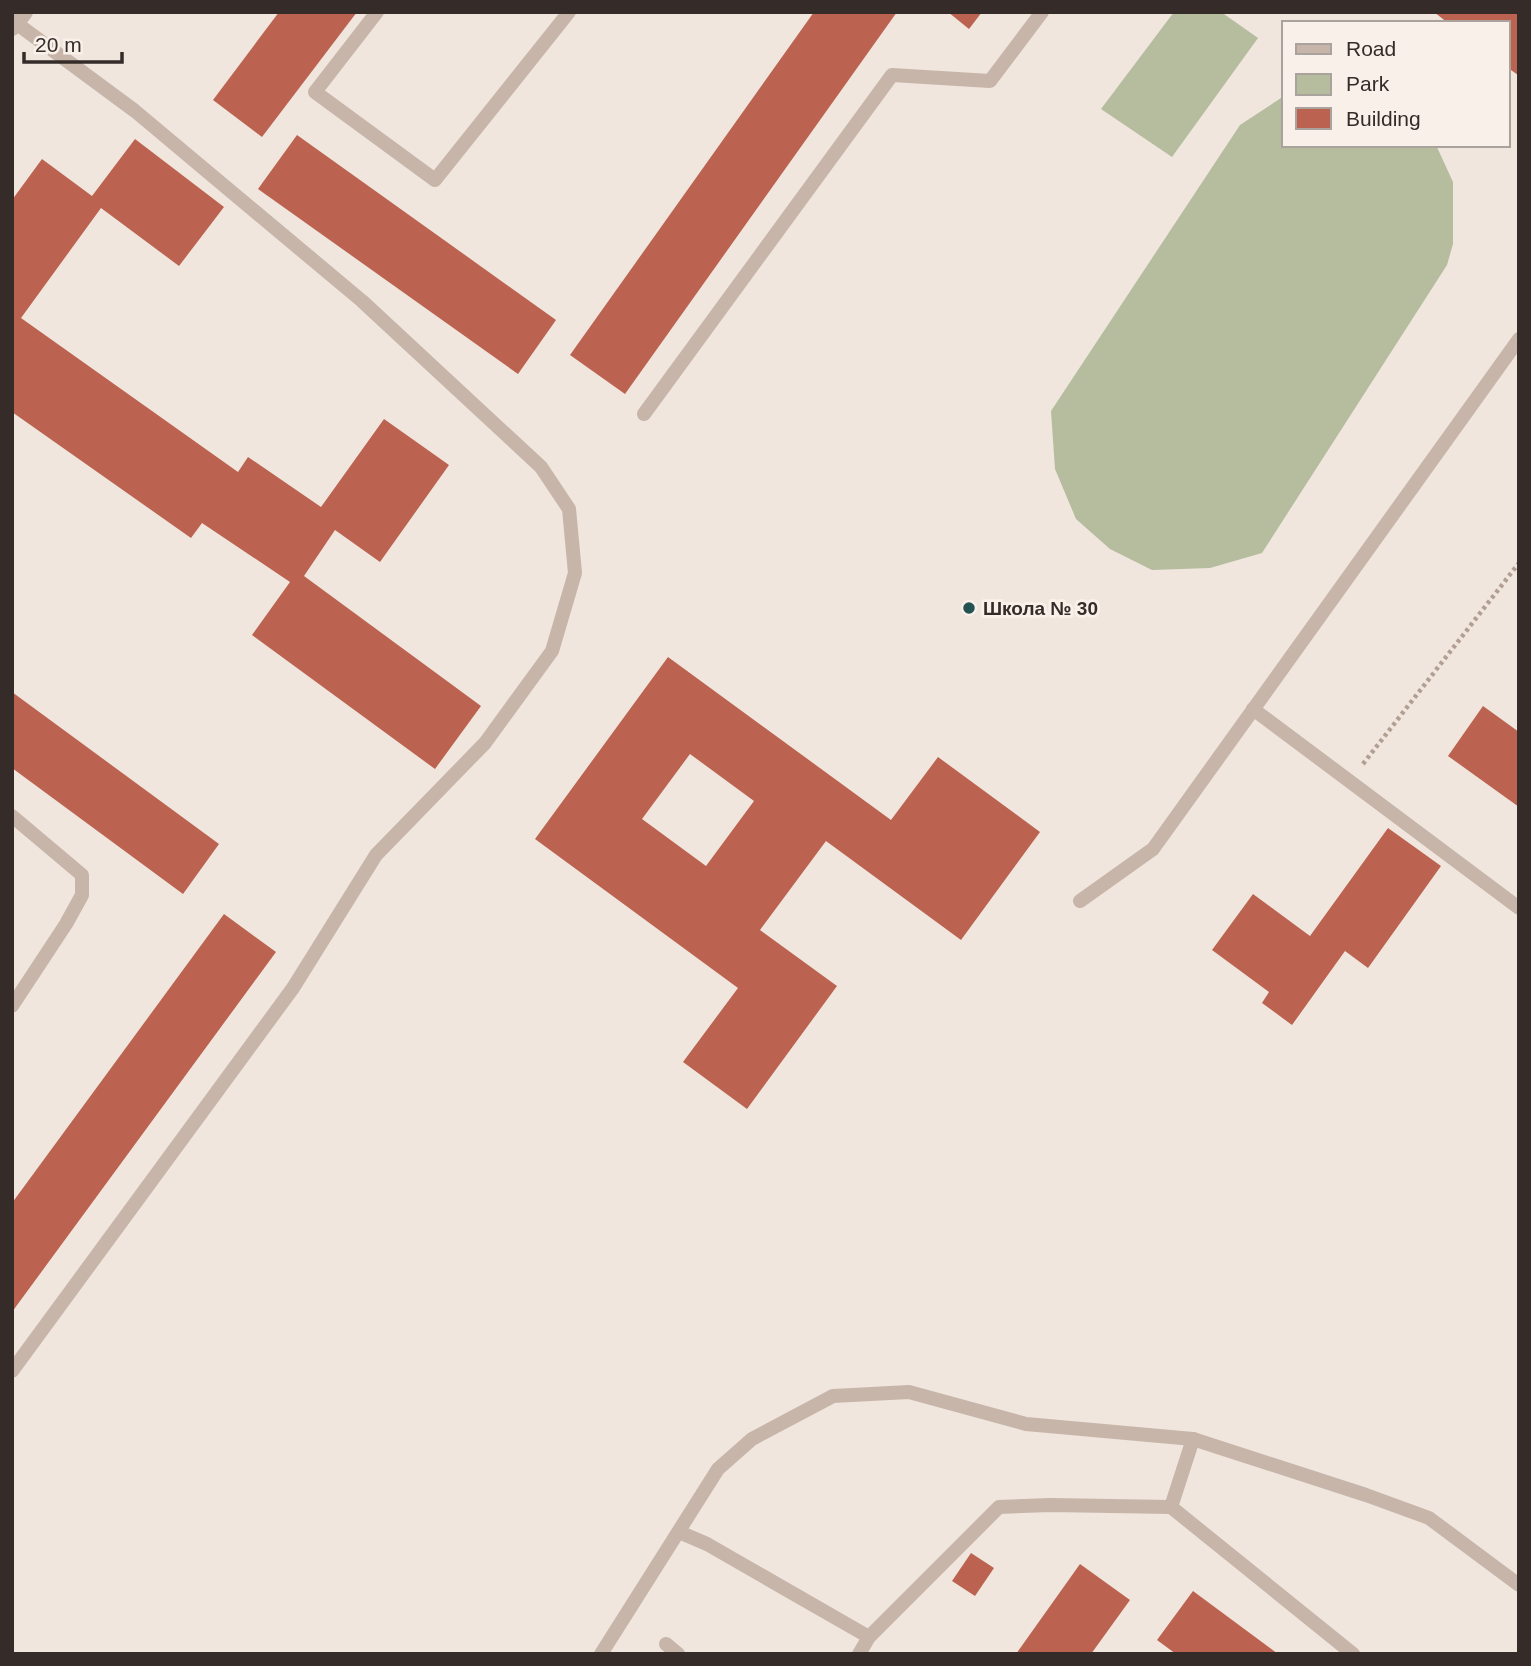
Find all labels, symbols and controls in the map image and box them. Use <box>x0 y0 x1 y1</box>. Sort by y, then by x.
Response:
scale bar <box>24 21 122 65</box>
legend <box>1282 21 1510 147</box>
text: 20 m <box>35 33 82 56</box>
text: Road <box>1346 37 1396 60</box>
text: Park <box>1346 72 1390 95</box>
text: Building <box>1346 107 1421 130</box>
place label: Школа № 30 <box>983 598 1098 619</box>
marker: Школа № 30 <box>961 600 977 616</box>

